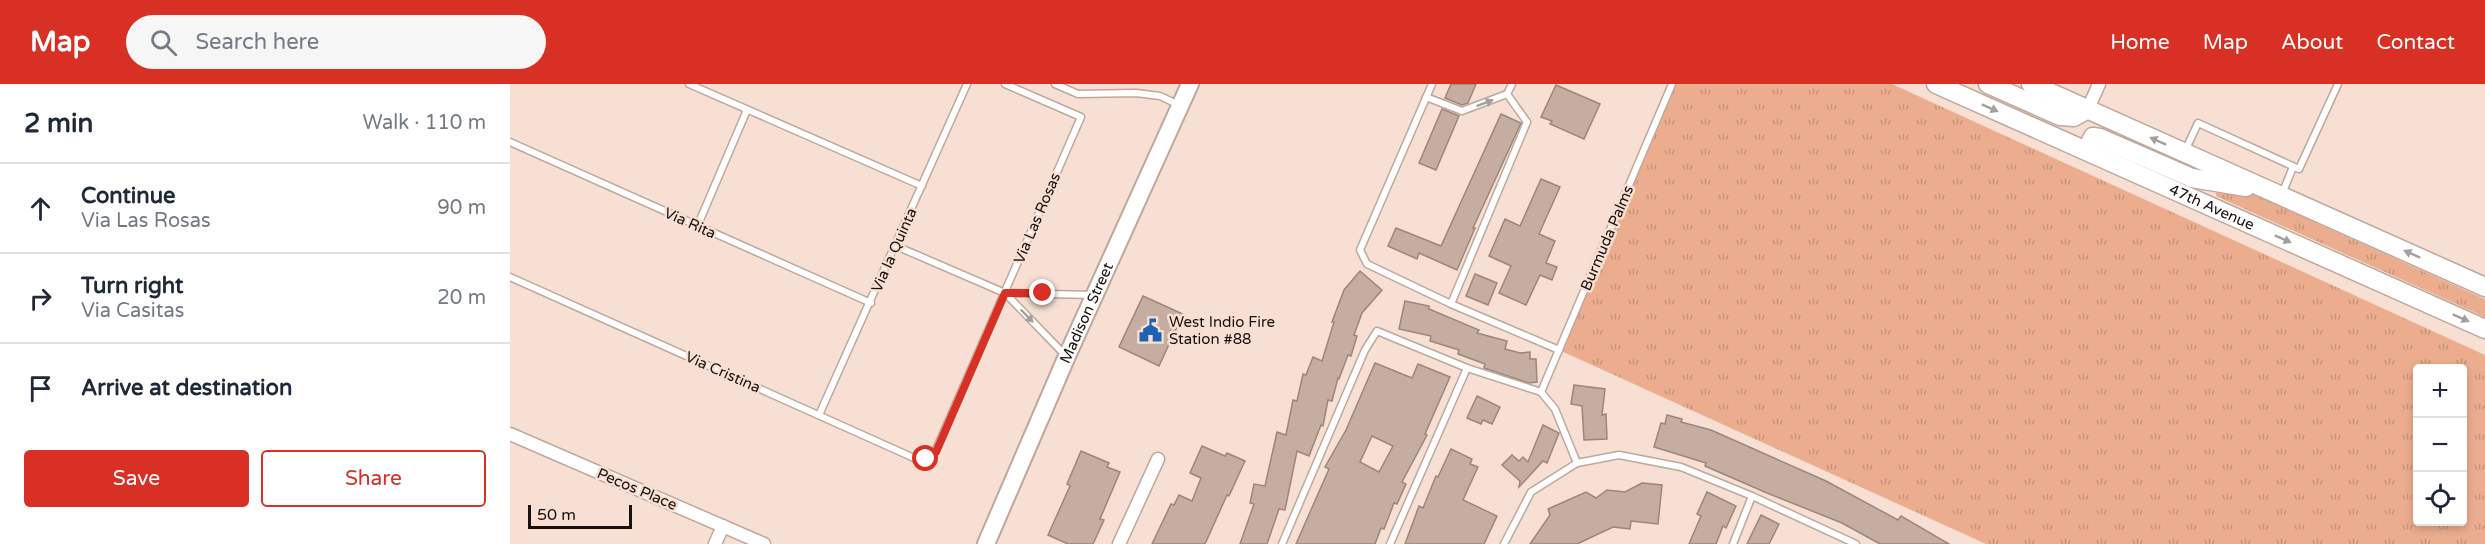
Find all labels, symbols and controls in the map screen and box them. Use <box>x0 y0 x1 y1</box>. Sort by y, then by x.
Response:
search box <box>126 15 546 69</box>
text: Map <box>30 25 90 59</box>
icon: search <box>147 26 180 59</box>
text: Search here <box>195 29 319 55</box>
text: Home <box>2110 30 2170 55</box>
text: Map <box>2203 30 2248 55</box>
text: About <box>2281 30 2343 55</box>
text: Contact <box>2376 30 2455 55</box>
one-way arrow <box>1476 97 1494 107</box>
one-way arrow <box>1981 103 1999 113</box>
text: 2 min <box>24 108 93 139</box>
text: Walk · 110 m <box>363 111 486 135</box>
one-way arrow <box>2149 136 2166 145</box>
street label: Via Las Rosas <box>1010 170 1064 266</box>
street label: 47th Avenue <box>2166 180 2257 234</box>
text: Continue <box>81 183 176 209</box>
street label: Burmuda Palms <box>1577 183 1637 293</box>
icon: ahead <box>24 192 57 225</box>
text: 90 m <box>437 196 486 220</box>
street label: Via Rita <box>661 204 719 242</box>
street label: Via la Quinta <box>867 205 921 295</box>
text: Via Las Rosas <box>81 209 211 233</box>
one-way arrow <box>2274 234 2292 244</box>
one-way arrow <box>2404 250 2421 259</box>
street label: Madison Street <box>1056 260 1117 366</box>
text: Turn right <box>81 273 183 299</box>
route end <box>1029 279 1055 305</box>
icon: right <box>24 282 57 315</box>
text: 20 m <box>437 286 486 310</box>
text: Via Casitas <box>81 299 184 323</box>
one-way arrow <box>1020 308 1034 323</box>
place label: West Indio Fire Station #88 <box>1169 313 1275 348</box>
one-way arrow <box>2453 313 2471 323</box>
public building icon: West Indio Fire Station #88 <box>1138 318 1164 344</box>
street label: Via Cristina <box>683 347 763 397</box>
map controls <box>2413 364 2467 526</box>
button: + <box>2413 364 2467 418</box>
icon: arrive <box>24 372 57 405</box>
text: Arrive at destination <box>81 375 292 401</box>
button: − <box>2413 418 2467 472</box>
route start <box>912 445 938 471</box>
button: Save <box>24 450 249 507</box>
button: Share <box>261 450 486 507</box>
street label: Pecos Place <box>594 464 680 514</box>
button: locate <box>2413 472 2467 526</box>
scale bar <box>528 502 632 530</box>
text: 50 m <box>537 505 576 525</box>

